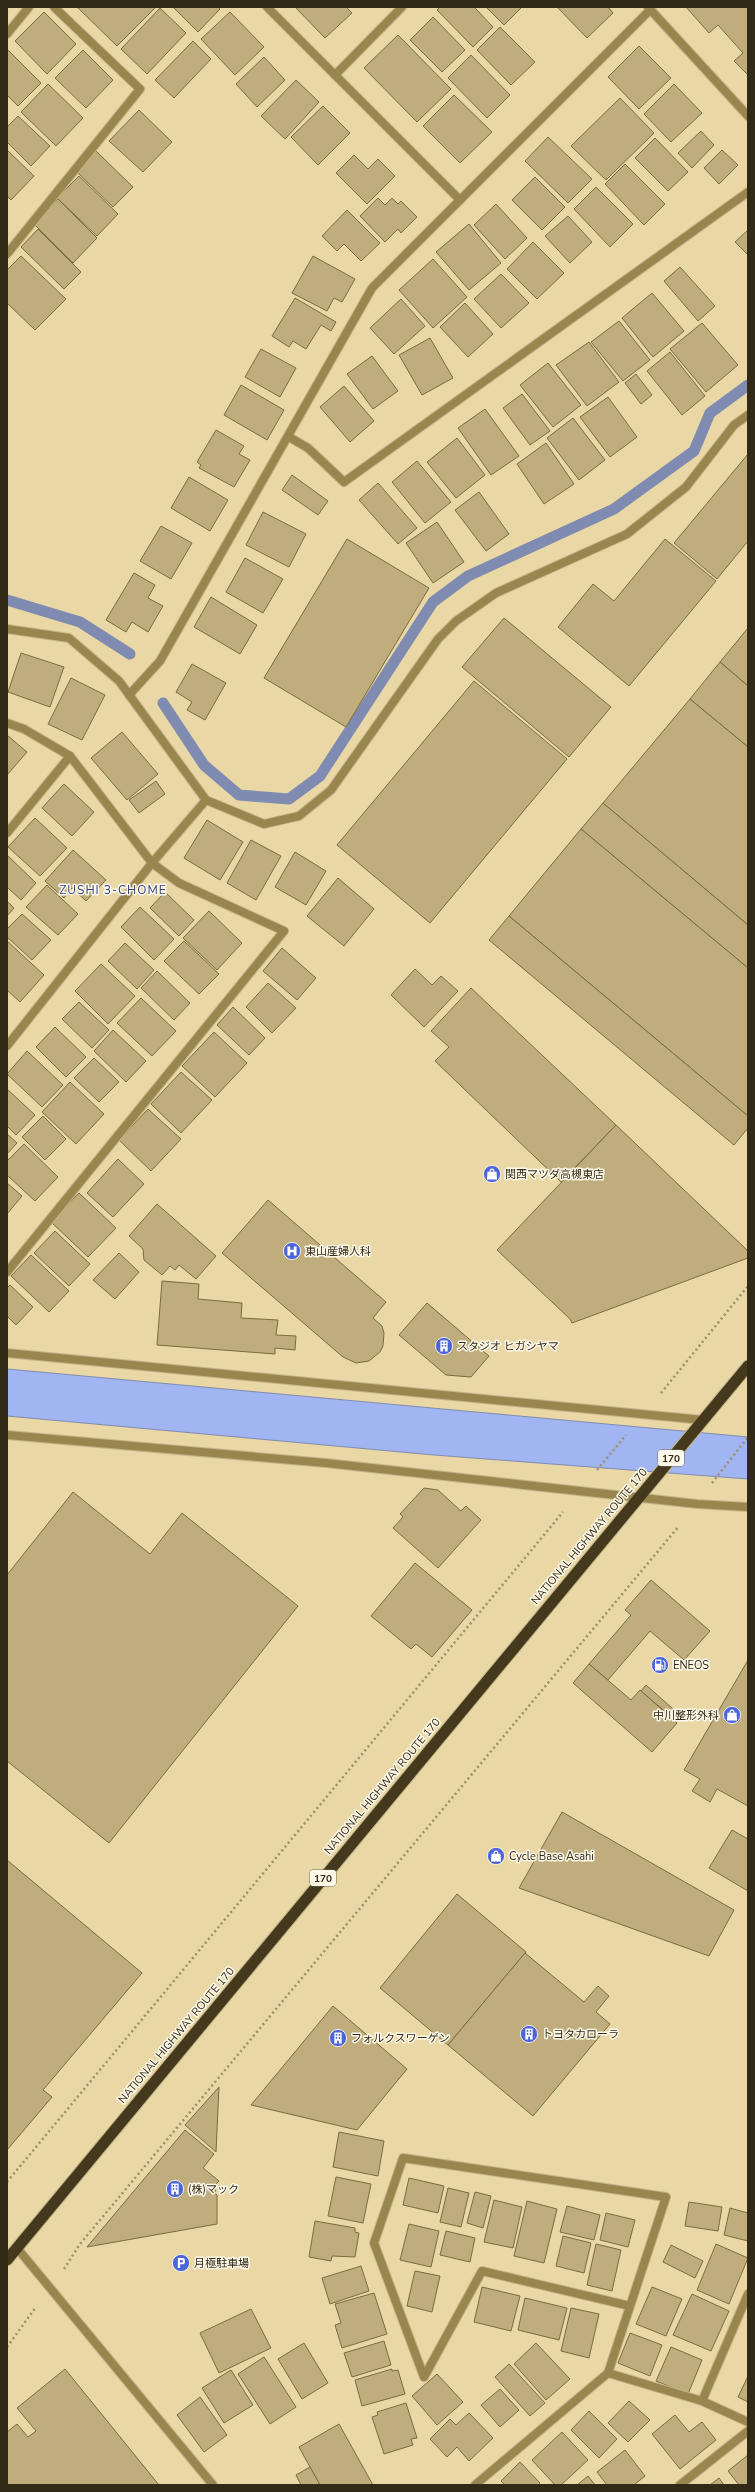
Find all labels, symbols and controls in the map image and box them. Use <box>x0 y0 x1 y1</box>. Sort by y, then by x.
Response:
district label: ZUSHI 3-CHOME <box>59 882 167 898</box>
shop icon: 関西マツダ高槻東店 <box>482 1164 502 1184</box>
place label: 関西マツダ高槻東店 <box>505 1167 604 1182</box>
hospital icon: 東山産婦人科 <box>282 1241 302 1261</box>
place label: 東山産婦人科 <box>305 1244 371 1259</box>
building icon: スタジオ ヒガシヤマ <box>434 1336 454 1356</box>
place label: スタジオ ヒガシヤマ <box>457 1339 559 1354</box>
road number: 170 <box>658 1450 684 1466</box>
street label: NATIONAL HIGHWAY ROUTE 170 <box>528 1465 651 1608</box>
fuel station icon: ENEOS <box>650 1655 670 1675</box>
place label: ENEOS <box>673 1658 709 1673</box>
shop icon: 中川整形外科 <box>722 1705 742 1725</box>
place label: 中川整形外科 <box>653 1708 719 1723</box>
street label: NATIONAL HIGHWAY ROUTE 170 <box>321 1715 444 1858</box>
shop icon: Cycle Base Asahi <box>486 1846 506 1866</box>
place label: Cycle Base Asahi <box>509 1849 594 1864</box>
road number: 170 <box>310 1870 336 1886</box>
street label: NATIONAL HIGHWAY ROUTE 170 <box>115 1964 238 2107</box>
building icon: トヨタカローラ <box>519 2024 539 2044</box>
place label: トヨタカローラ <box>542 2027 619 2042</box>
building icon: フォルクスワーゲン <box>328 2028 348 2048</box>
place label: フォルクスワーゲン <box>351 2031 450 2046</box>
building icon: (株)マック <box>165 2179 185 2199</box>
place label: (株)マック <box>188 2182 239 2197</box>
parking icon: 月極駐車場 <box>171 2253 191 2273</box>
place label: 月極駐車場 <box>194 2256 249 2271</box>

